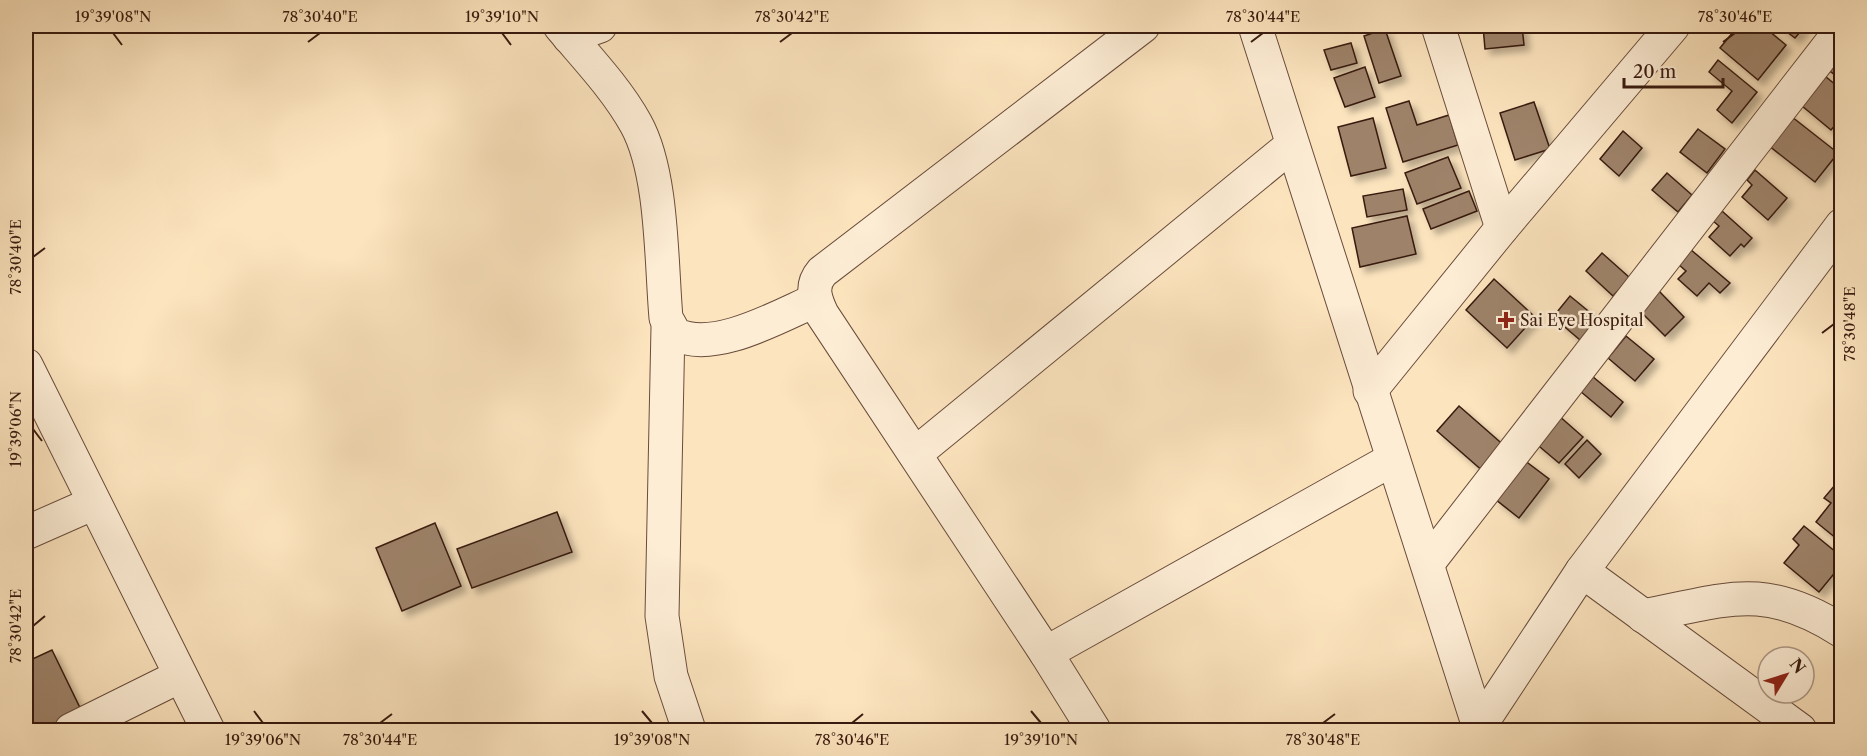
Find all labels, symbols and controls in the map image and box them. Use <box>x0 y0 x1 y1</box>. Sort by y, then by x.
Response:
text: 19°39'08"N <box>75 7 151 26</box>
text: 78°30'40"E <box>282 7 358 26</box>
text: 19°39'10"N <box>465 7 539 26</box>
text: 78°30'42"E <box>755 7 829 26</box>
text: 78°30'44"E <box>1226 7 1300 26</box>
text: 78°30'46"E <box>1698 7 1772 26</box>
scale bar <box>1624 51 1723 89</box>
text: 20 m <box>1633 61 1677 83</box>
text: 78°30'40"E <box>6 219 25 295</box>
text: 78°30'48"E <box>1840 287 1859 361</box>
place label: Sai Eye Hospital <box>1520 310 1644 330</box>
marker: Sai Eye Hospital <box>1497 311 1515 329</box>
text: 19°39'06"N <box>6 391 25 467</box>
text: 78°30'42"E <box>6 589 25 663</box>
north arrow <box>1756 645 1816 705</box>
text: N <box>1786 654 1810 677</box>
text: 19°39'06"N <box>225 730 301 749</box>
text: 78°30'44"E <box>343 730 417 749</box>
text: 19°39'08"N <box>614 730 690 749</box>
text: 78°30'46"E <box>815 730 889 749</box>
text: 19°39'10"N <box>1004 730 1078 749</box>
text: 78°30'48"E <box>1286 730 1360 749</box>

